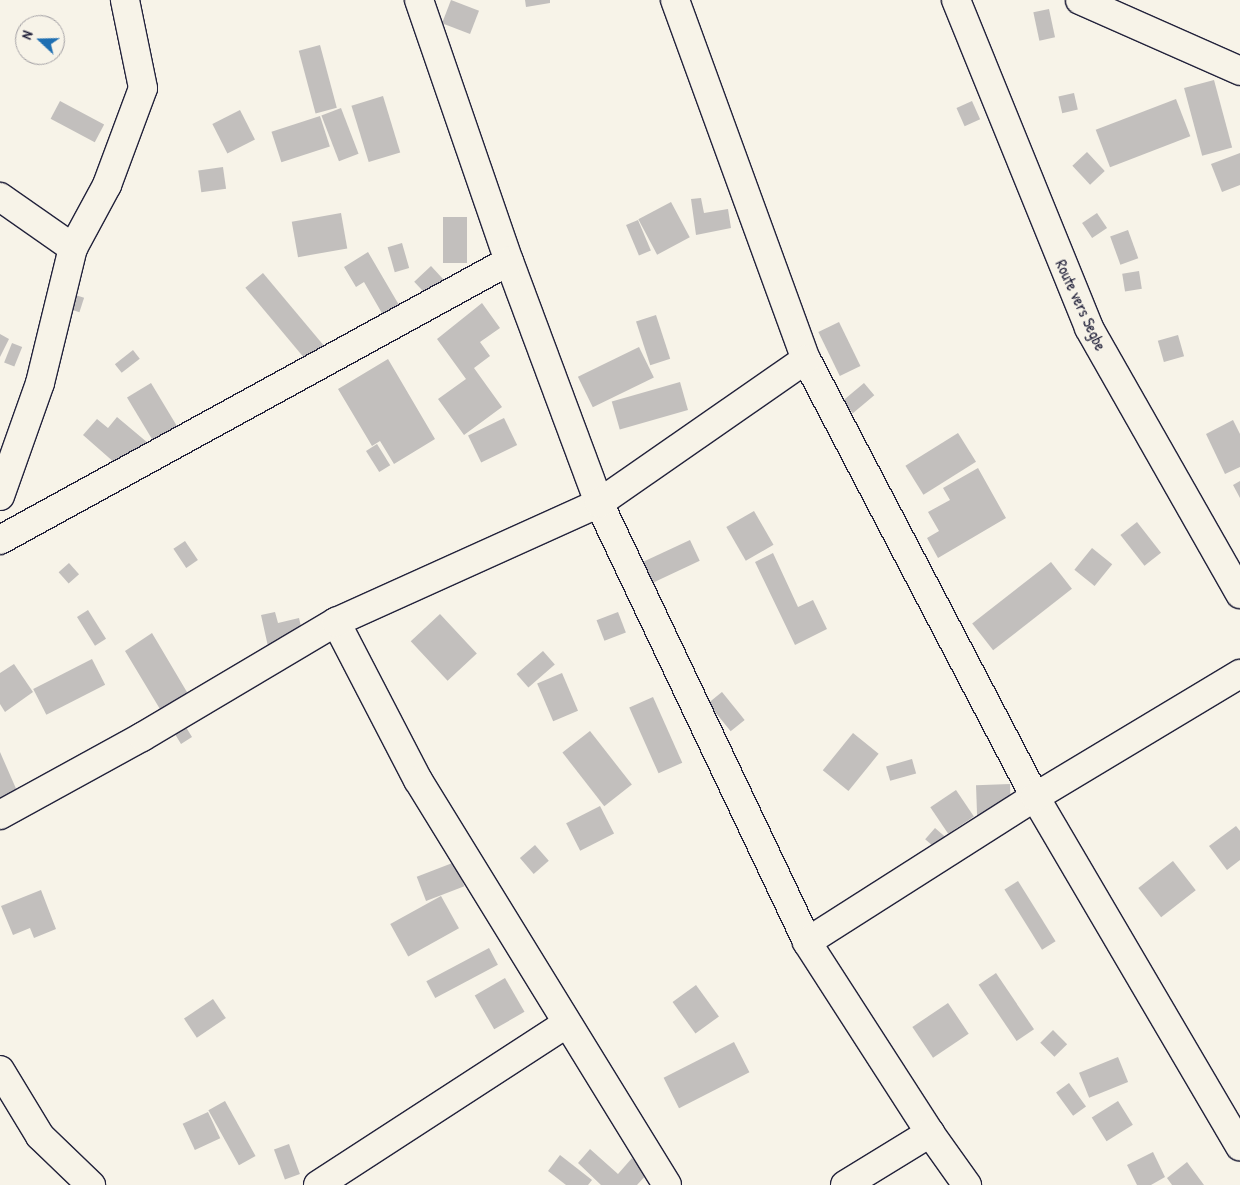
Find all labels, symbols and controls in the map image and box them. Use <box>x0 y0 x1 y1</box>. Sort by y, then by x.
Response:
north arrow <box>15 15 65 65</box>
text: N <box>16 28 37 42</box>
street label: Route vers Segbe <box>1052 256 1110 354</box>

